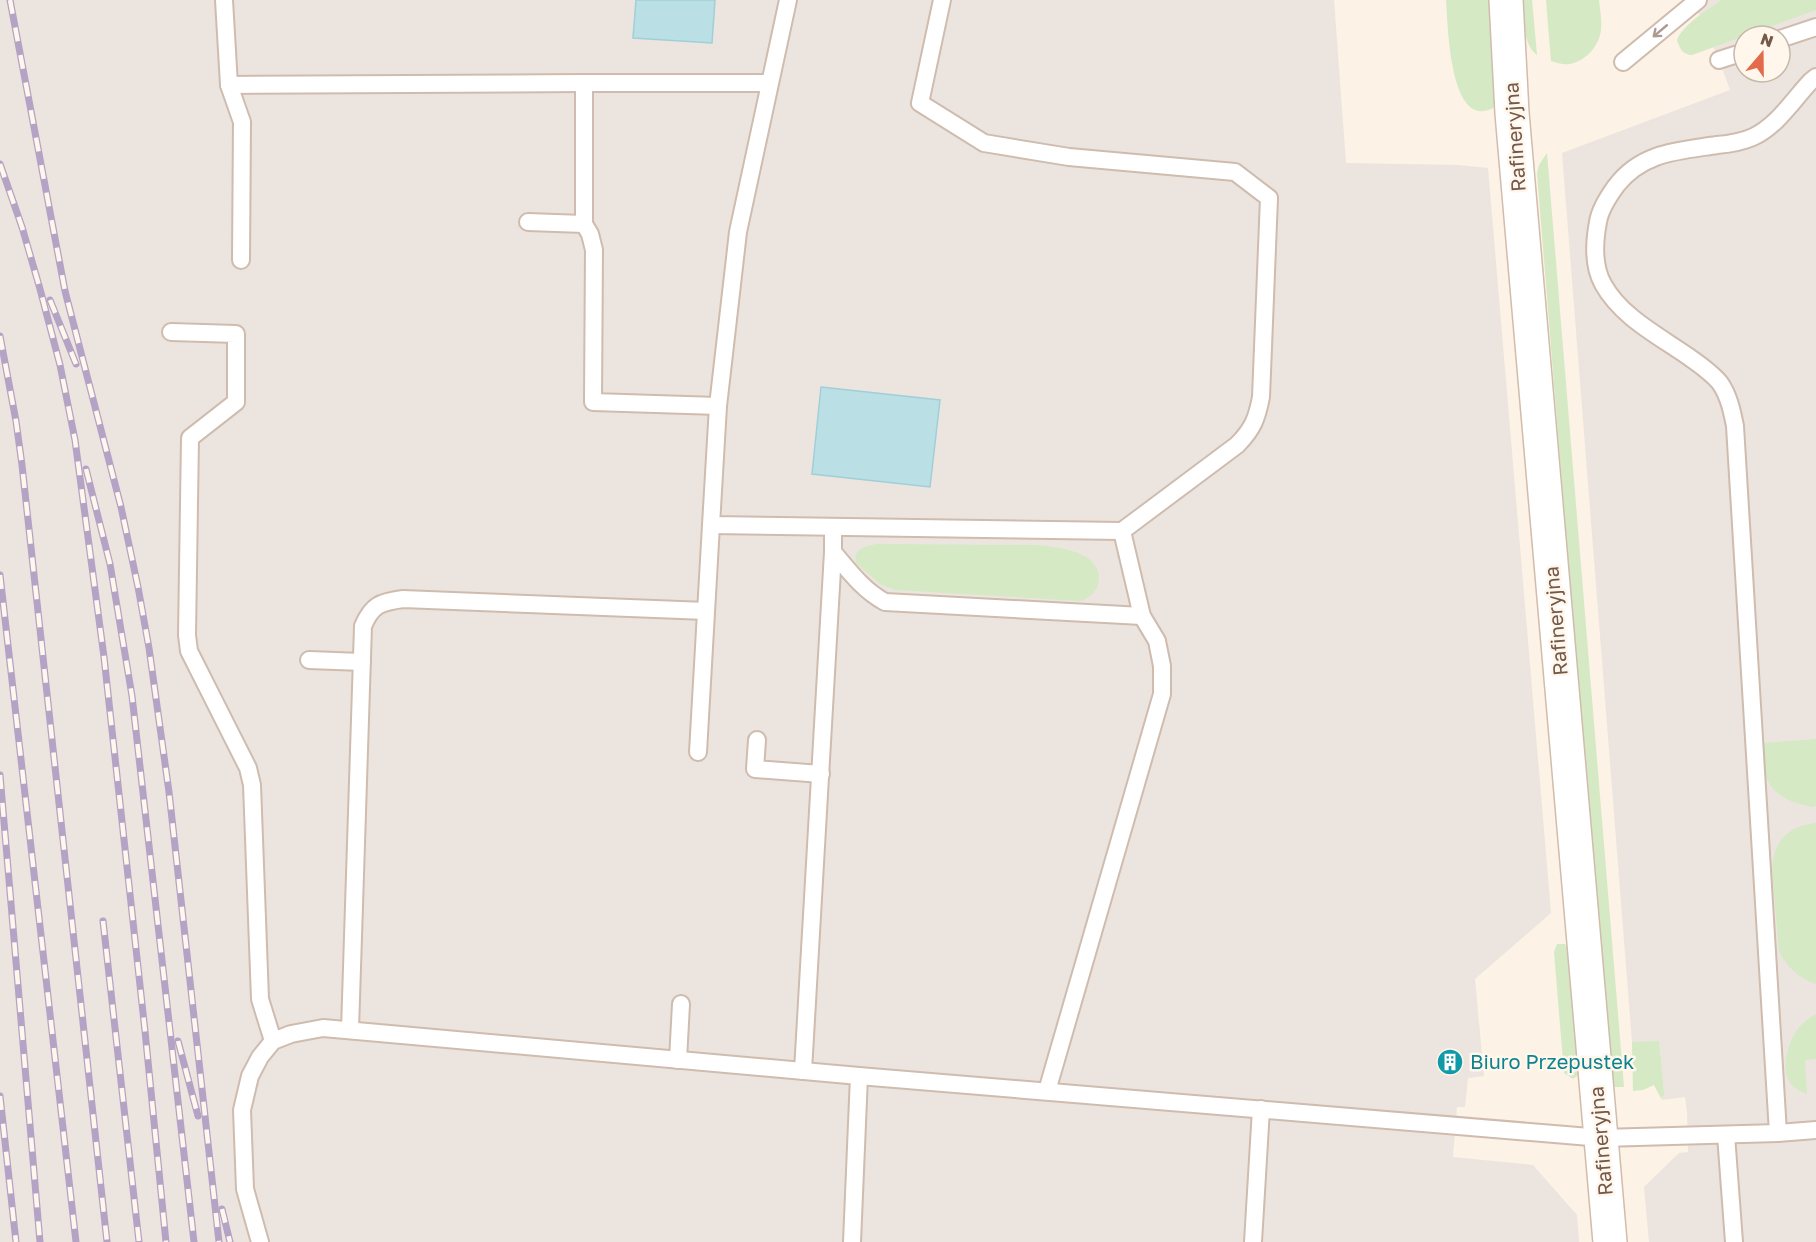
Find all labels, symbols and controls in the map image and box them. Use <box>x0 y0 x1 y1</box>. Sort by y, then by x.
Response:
one-way arrow <box>1653 24 1668 38</box>
north arrow <box>1732 24 1792 84</box>
text: N <box>1758 28 1776 51</box>
street label: Rafineryjna <box>1498 81 1530 193</box>
street label: Rafineryjna <box>1538 565 1572 677</box>
building icon: Biuro Przepustek <box>1435 1047 1465 1077</box>
place label: Biuro Przepustek <box>1470 1049 1634 1073</box>
street label: Rafineryjna <box>1583 1085 1617 1197</box>

